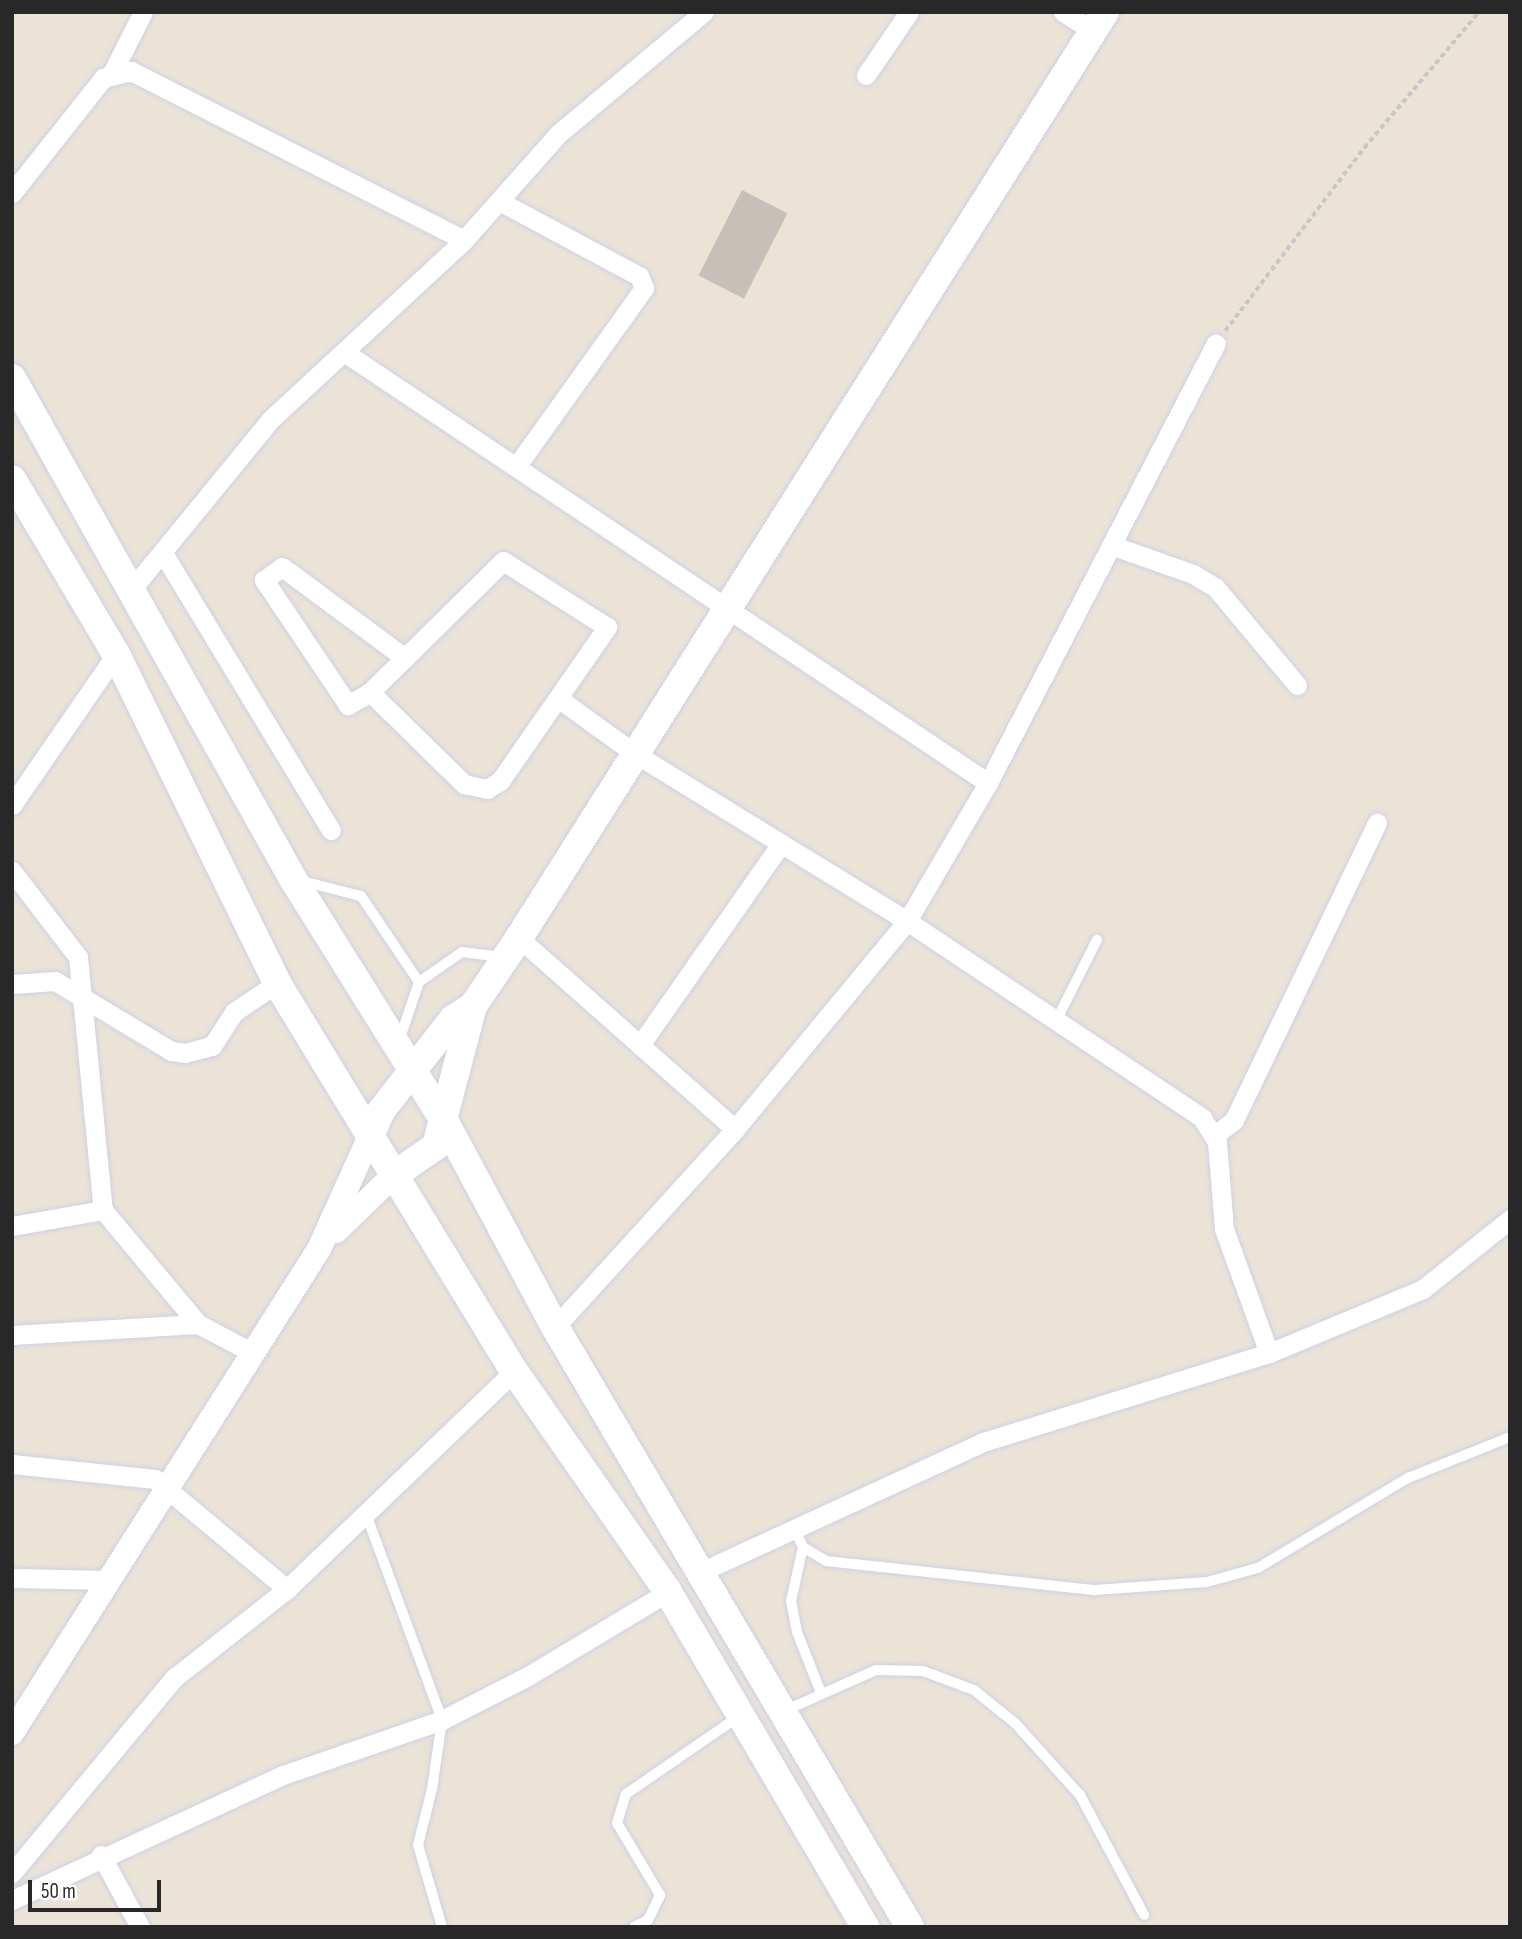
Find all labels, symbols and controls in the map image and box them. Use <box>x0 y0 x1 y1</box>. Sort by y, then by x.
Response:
scale bar <box>32 1866 164 1910</box>
text: 50 m <box>41 1879 76 1904</box>

